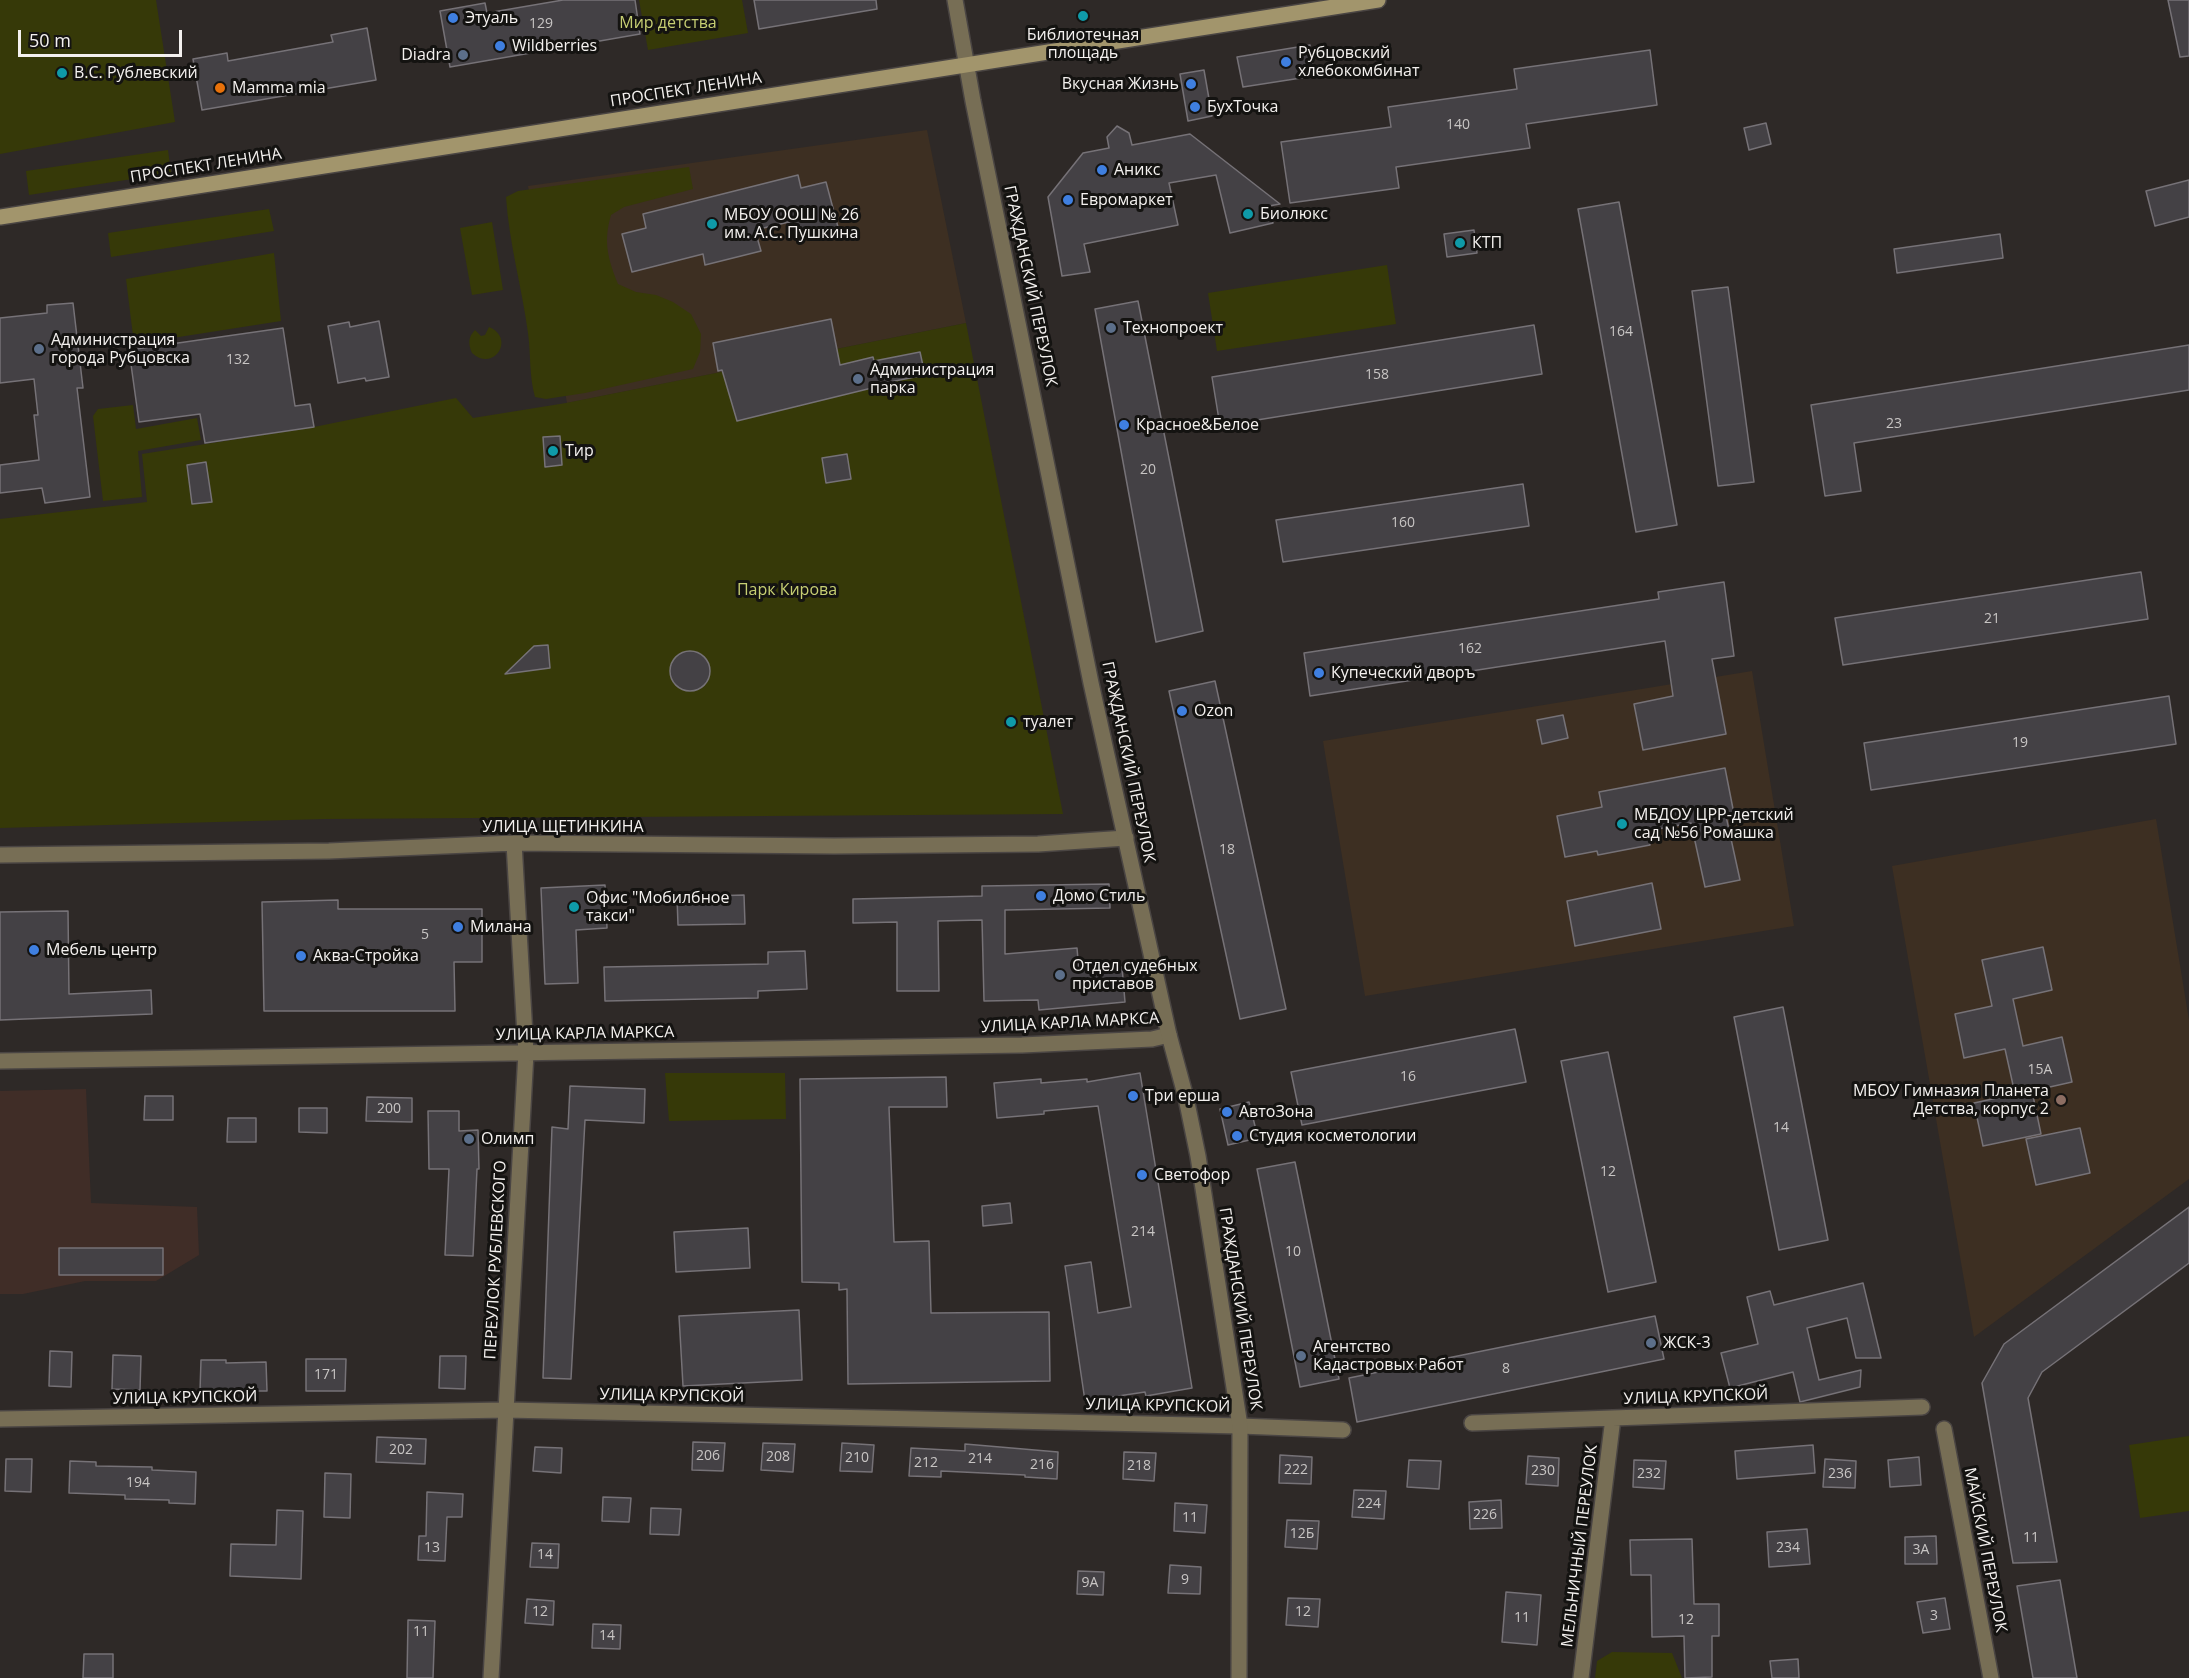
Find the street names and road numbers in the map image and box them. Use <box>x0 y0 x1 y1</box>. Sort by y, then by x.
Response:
street label: ПРОСПЕКТ ЛЕНИНА <box>609 69 763 111</box>
street label: ПРОСПЕКТ ЛЕНИНА <box>129 145 283 187</box>
street label: ГРАЖДАНСКИЙ ПЕРЕУЛОК <box>999 184 1061 388</box>
street label: ГРАЖДАНСКИЙ ПЕРЕУЛОК <box>1097 660 1159 864</box>
street label: УЛИЦА ЩЕТИНКИНА <box>482 817 644 837</box>
street label: УЛИЦА КАРЛА МАРКСА <box>980 1009 1160 1037</box>
street label: УЛИЦА КАРЛА МАРКСА <box>496 1023 674 1045</box>
street label: ПЕРЕУЛОК РУБЛЕВСКОГО <box>481 1160 511 1360</box>
street label: ГРАЖДАНСКИЙ ПЕРЕУЛОК <box>1214 1206 1266 1412</box>
street label: УЛИЦА КРУПСКОЙ <box>599 1385 745 1407</box>
street label: УЛИЦА КРУПСКОЙ <box>1623 1385 1769 1409</box>
street label: УЛИЦА КРУПСКОЙ <box>112 1387 258 1409</box>
street label: УЛИЦА КРУПСКОЙ <box>1085 1395 1231 1417</box>
street label: МЕЛЬНИЧНЫЙ ПЕРЕУЛОК <box>1558 1444 1602 1648</box>
street label: МАЙСКИЙ ПЕРЕУЛОК <box>1960 1466 2010 1634</box>

